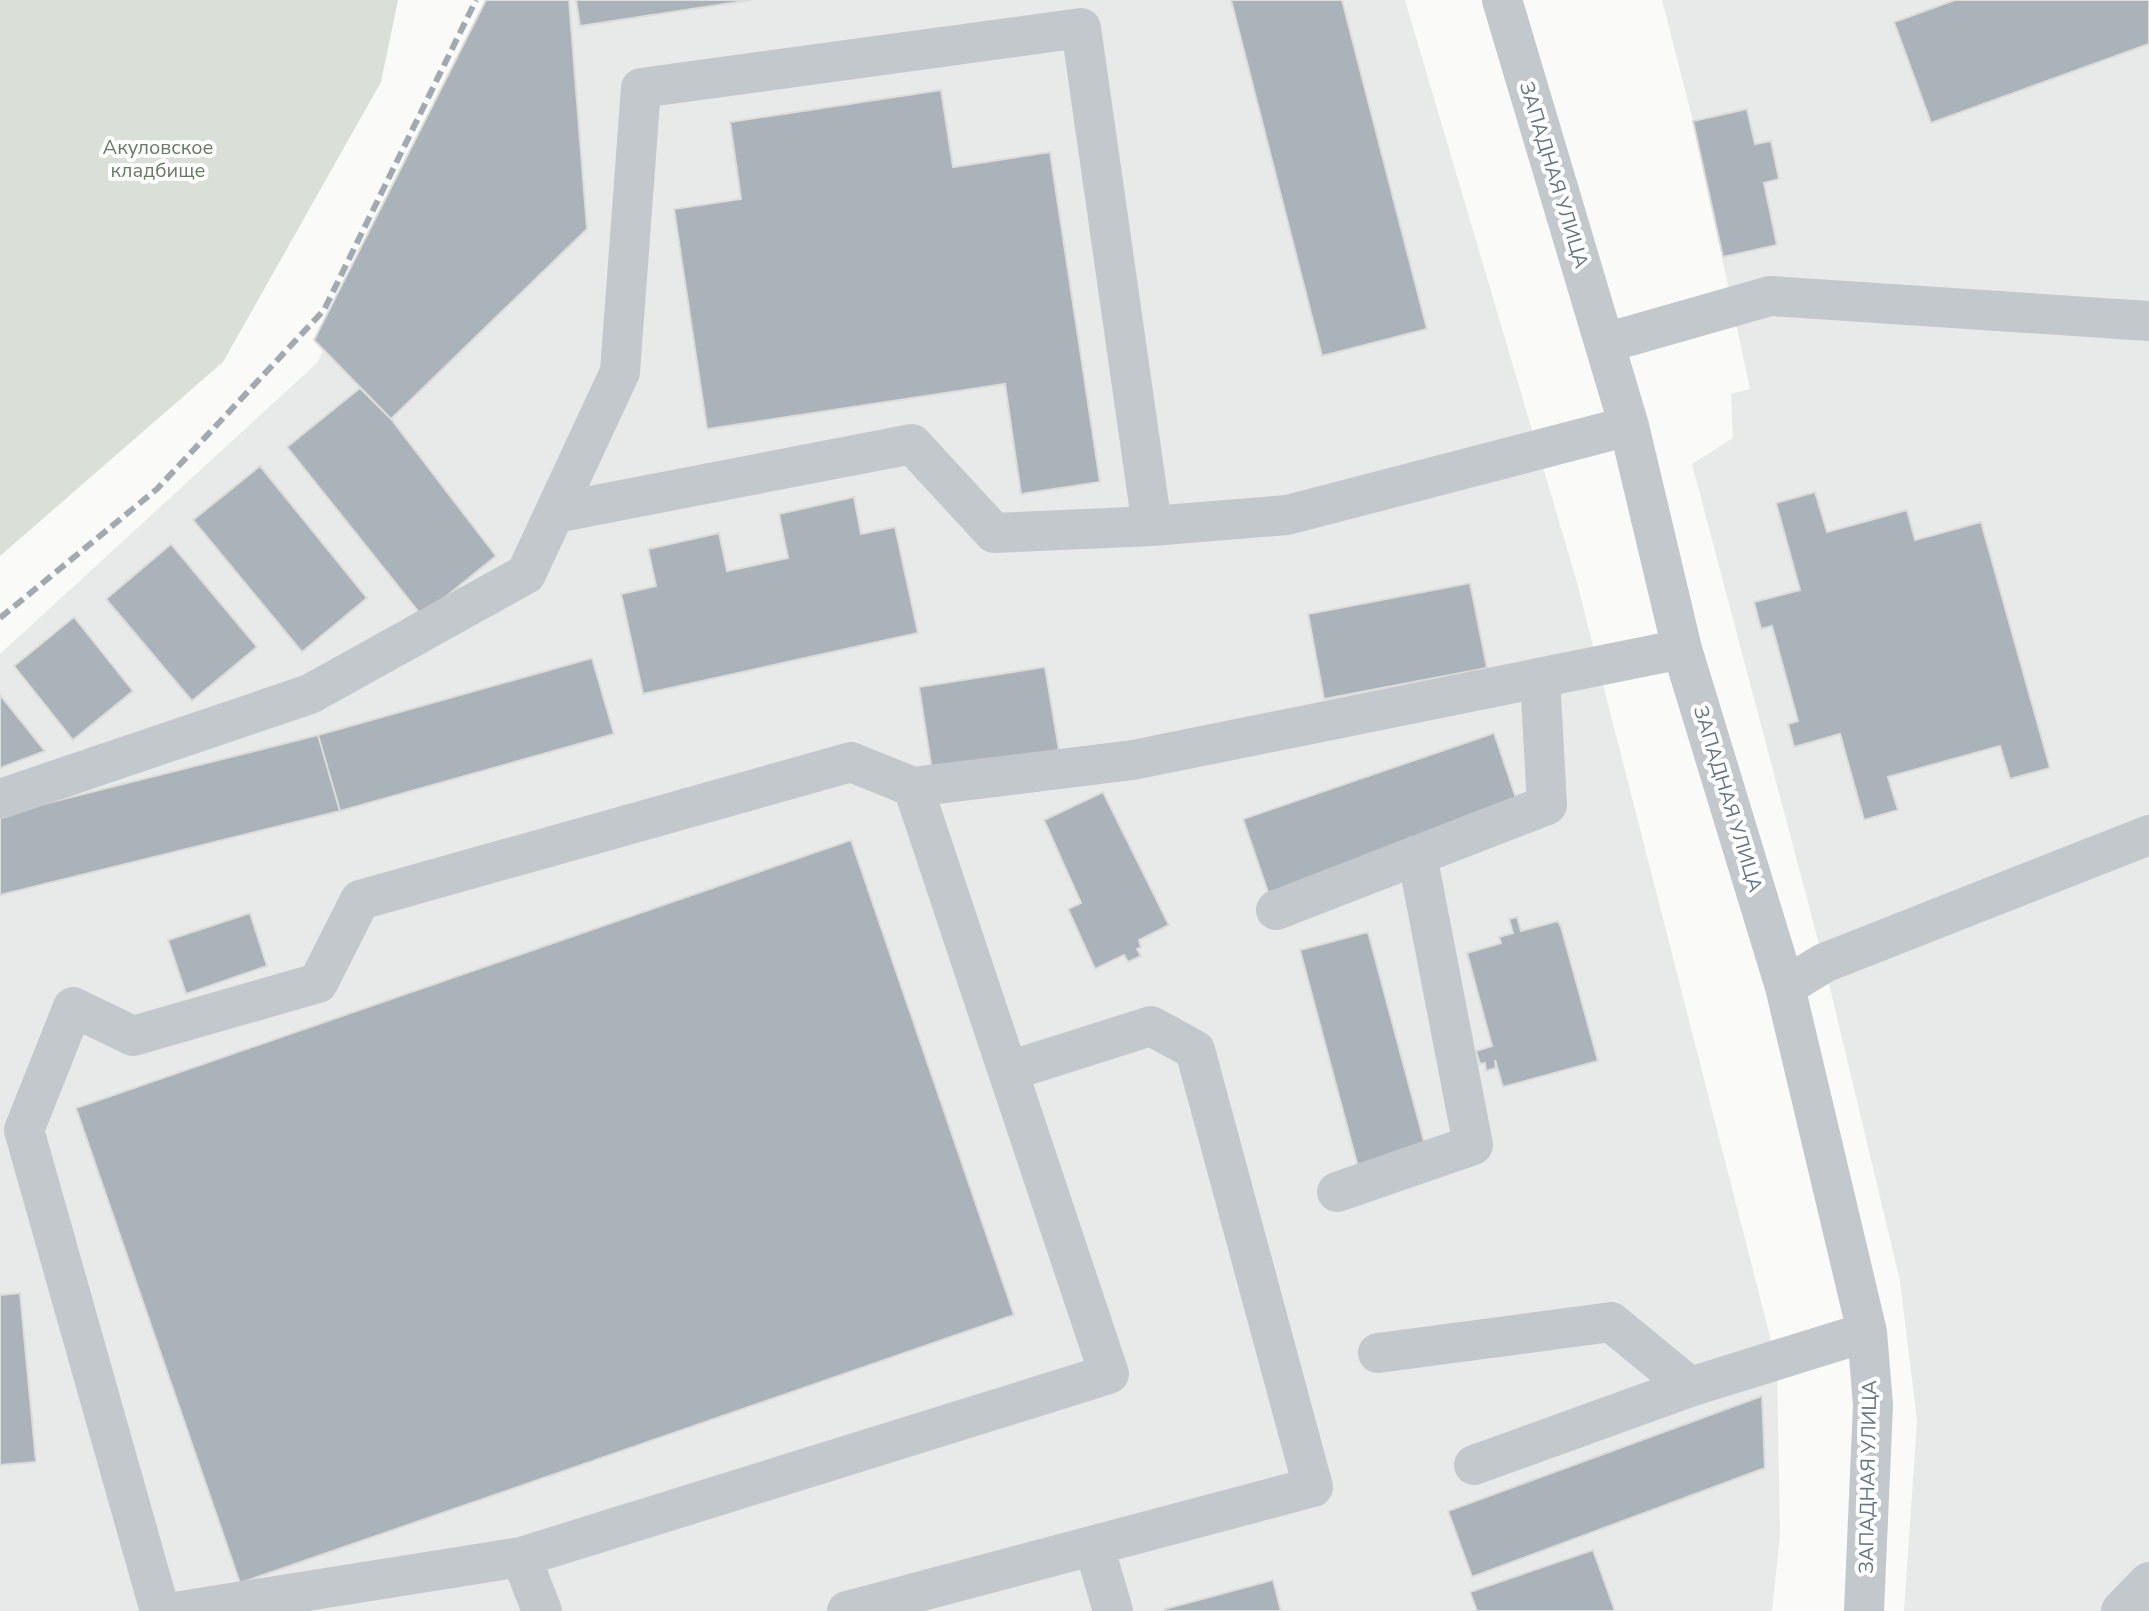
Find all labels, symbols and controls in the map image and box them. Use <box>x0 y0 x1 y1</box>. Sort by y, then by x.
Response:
street label: ЗАПАДНАЯ УЛИЦА <box>1513 78 1595 272</box>
park label: Акуловское кладбище <box>103 134 213 184</box>
street label: ЗАПАДНАЯ УЛИЦА <box>1687 702 1769 896</box>
street label: ЗАПАДНАЯ УЛИЦА <box>1853 1380 1883 1574</box>

